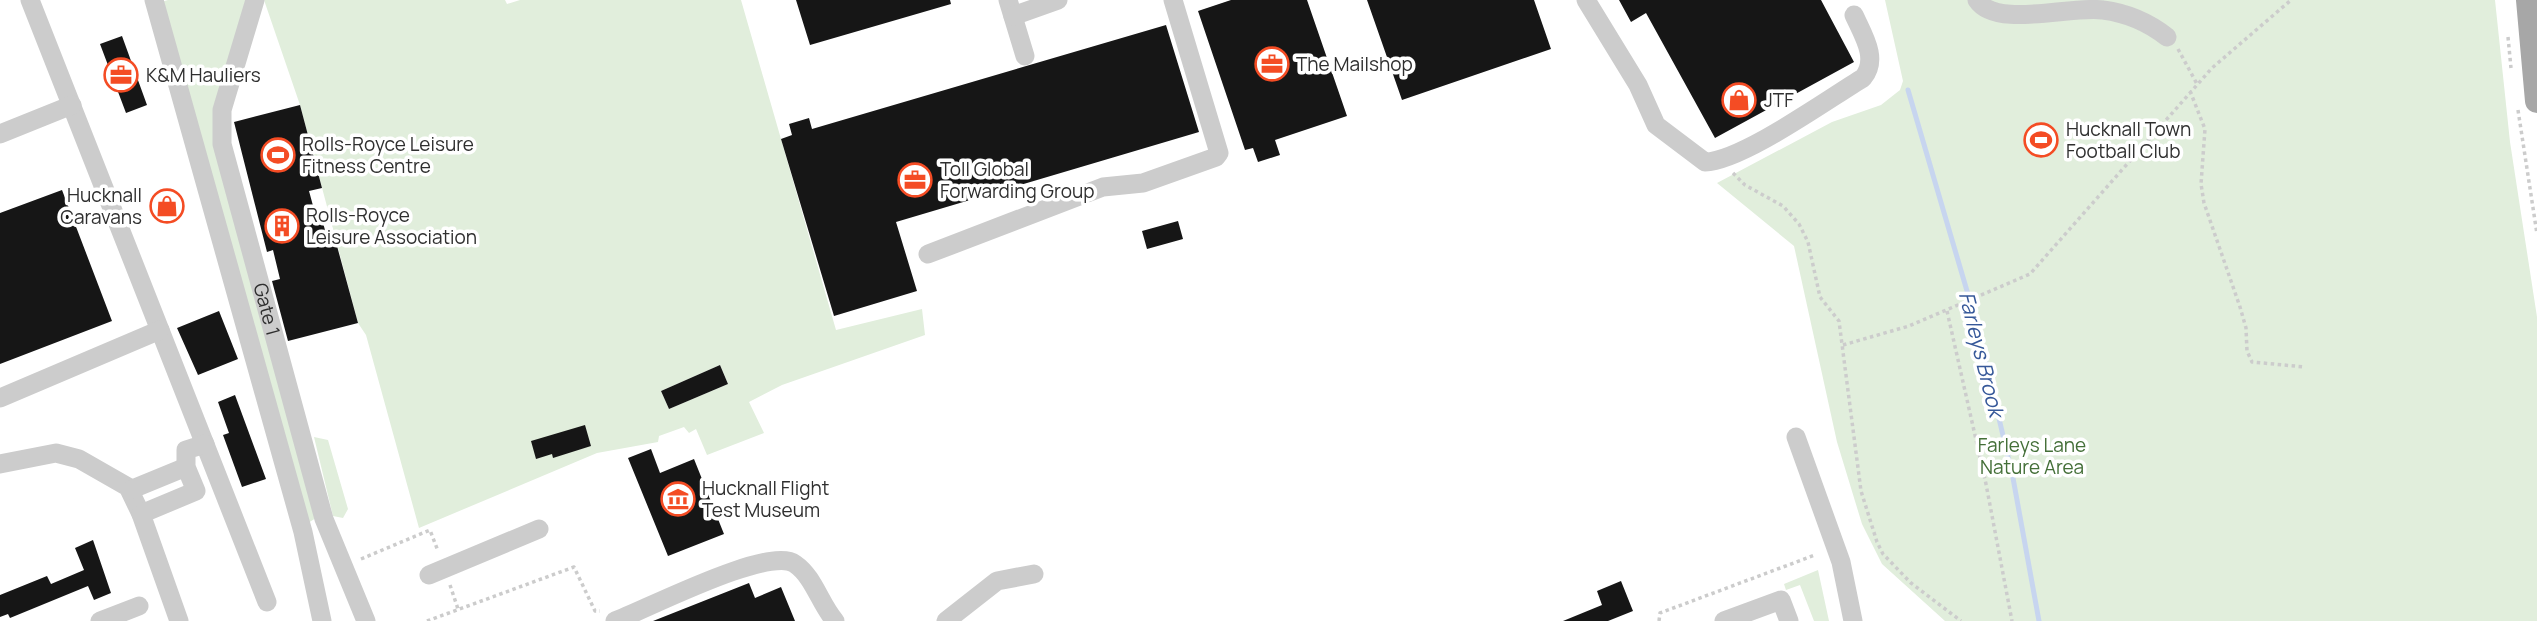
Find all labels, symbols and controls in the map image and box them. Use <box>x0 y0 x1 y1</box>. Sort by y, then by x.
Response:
office icon: The Mailshop <box>1253 45 1291 83</box>
place label: The Mailshop <box>1296 51 1413 77</box>
office icon: K&M Hauliers <box>102 56 140 94</box>
place label: K&M Hauliers <box>146 62 261 88</box>
shop icon: JTF <box>1720 81 1758 119</box>
place label: JTF <box>1764 87 1794 113</box>
place label: Hucknall Town Football Club <box>2066 116 2191 164</box>
sports icon: Hucknall Town Football Club <box>2022 121 2060 159</box>
place label: Rolls-Royce Leisure Fitness Centre <box>302 131 474 179</box>
sports icon: Rolls-Royce Leisure Fitness Centre <box>259 136 297 174</box>
place label: Toll Global Forwarding Group <box>940 156 1094 204</box>
office icon: Toll Global Forwarding Group <box>896 161 934 199</box>
place label: Hucknall Caravans <box>60 182 142 230</box>
shop icon: Hucknall Caravans <box>148 187 186 225</box>
place label: Rolls-Royce Leisure Association <box>306 202 477 250</box>
building icon: Rolls-Royce Leisure Association <box>263 207 301 245</box>
street label: Gate 1 <box>247 280 286 338</box>
water label: Farleys Brook <box>1953 288 2012 422</box>
park label: Farleys Lane Nature Area <box>1978 432 2086 480</box>
place label: Hucknall Flight Test Museum <box>702 475 829 523</box>
museum icon: Hucknall Flight Test Museum <box>659 480 697 518</box>

